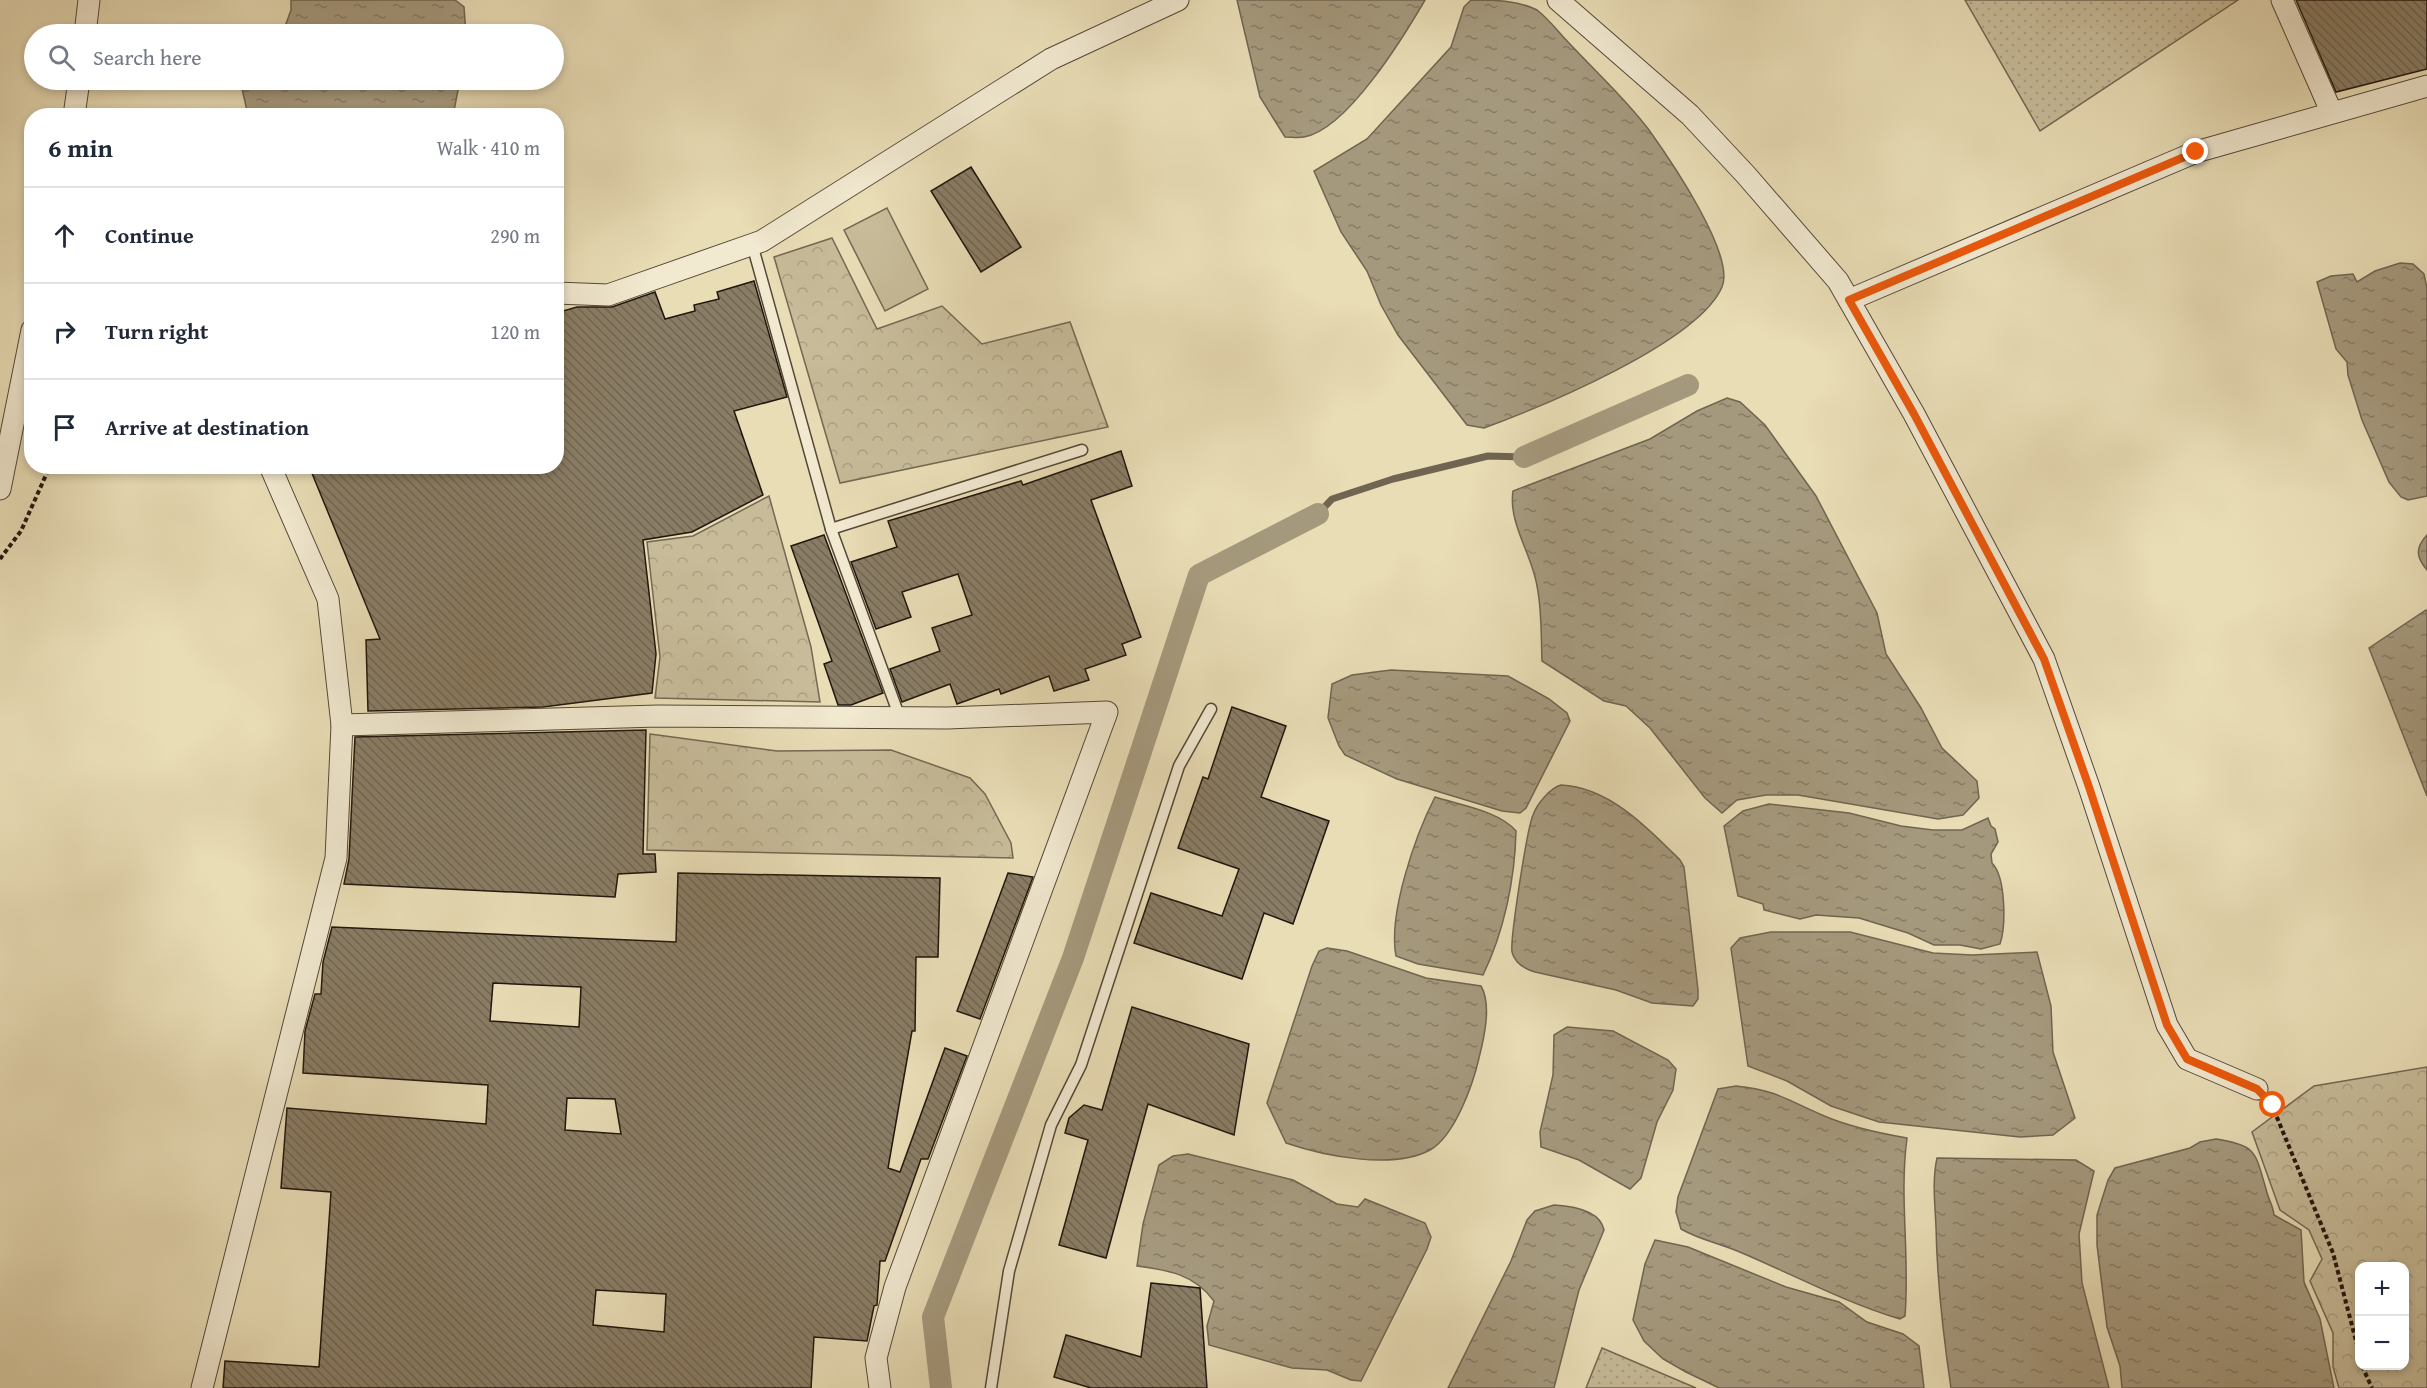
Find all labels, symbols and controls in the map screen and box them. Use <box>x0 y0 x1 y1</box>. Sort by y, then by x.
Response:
search box <box>24 24 564 90</box>
icon: search <box>45 41 78 74</box>
text: Search here <box>93 41 202 73</box>
text: 6 min <box>48 128 113 167</box>
text: Walk · 410 m <box>437 133 540 162</box>
route end <box>2182 138 2208 164</box>
icon: ahead <box>48 219 81 252</box>
text: Continue <box>105 219 194 251</box>
text: 290 m <box>490 221 540 250</box>
icon: right <box>48 315 81 348</box>
text: Turn right <box>105 315 208 347</box>
text: 120 m <box>490 317 540 346</box>
icon: arrive <box>48 411 81 444</box>
text: Arrive at destination <box>105 411 309 443</box>
route start <box>2259 1091 2285 1117</box>
map controls <box>2355 1262 2409 1370</box>
button: + <box>2355 1262 2409 1316</box>
button: − <box>2355 1316 2409 1370</box>

